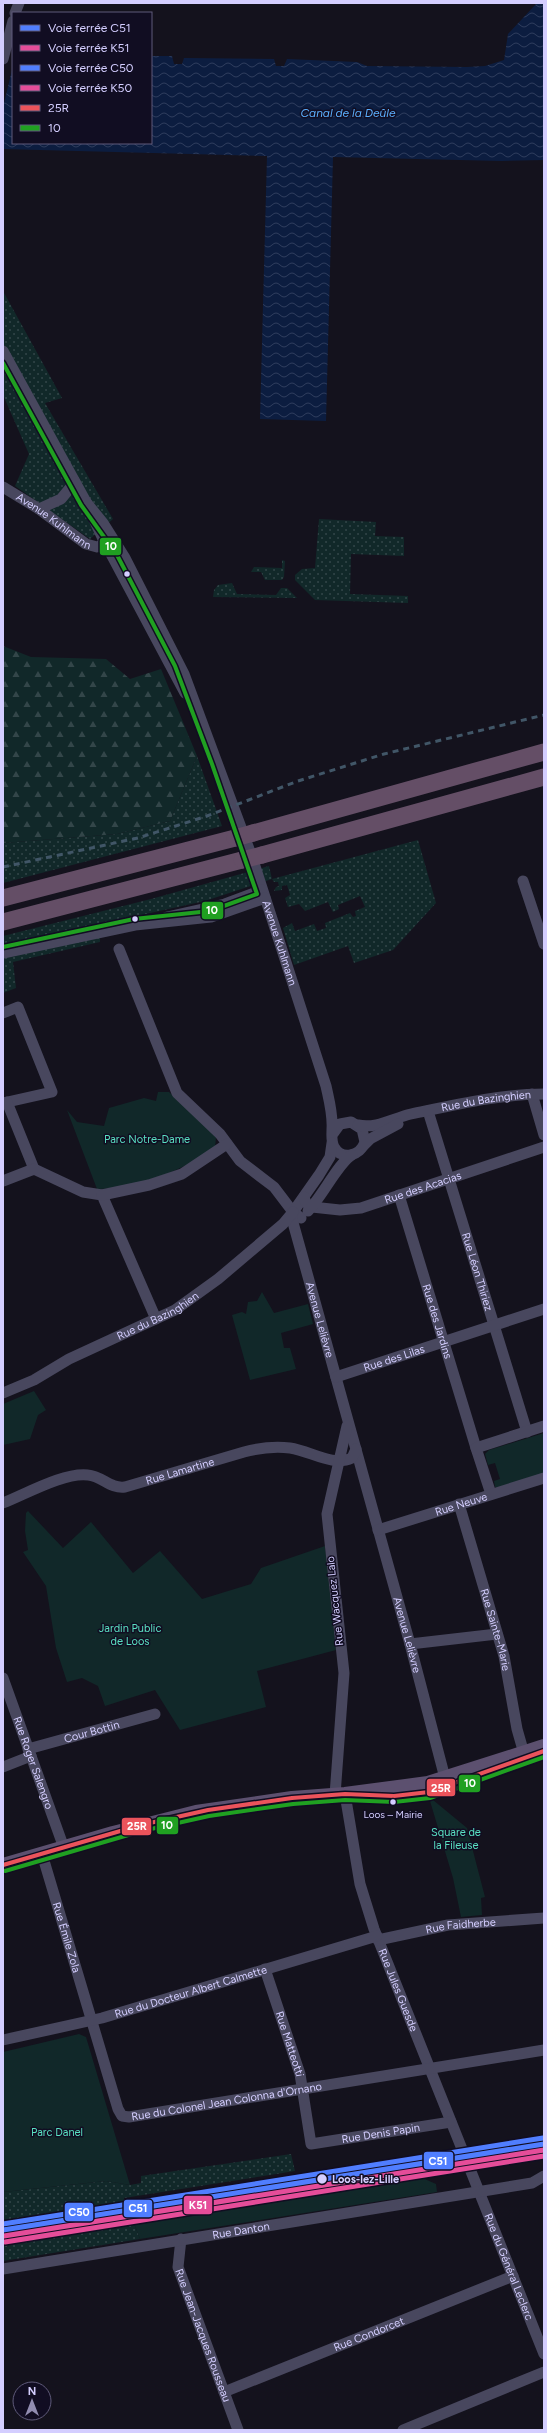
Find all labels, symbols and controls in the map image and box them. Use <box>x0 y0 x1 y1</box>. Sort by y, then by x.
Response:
legend <box>12 12 152 144</box>
text: Voie ferrée C51 <box>48 21 131 35</box>
text: Voie ferrée K51 <box>48 41 129 55</box>
text: Voie ferrée C50 <box>48 61 134 75</box>
text: Voie ferrée K50 <box>48 81 132 95</box>
text: 25R <box>48 101 69 115</box>
water label: Canal de la Deûle <box>300 106 396 120</box>
text: 10 <box>48 121 61 135</box>
street label: Avenue Kuhlmann <box>14 490 92 551</box>
line badge: 10 <box>99 537 122 556</box>
text: 10 <box>105 540 117 553</box>
unlabelled marker <box>122 569 132 579</box>
street label: Avenue Kuhlmann <box>260 899 300 987</box>
line badge: 10 <box>201 901 224 920</box>
text: 10 <box>206 904 218 917</box>
unlabelled marker <box>130 914 140 924</box>
street label: Rue du Bazinghien <box>440 1088 531 1114</box>
park label: Parc Notre-Dame <box>104 1133 190 1146</box>
street label: Rue des Acacias <box>383 1169 463 1206</box>
street label: Rue Léon Thiriez <box>459 1231 496 1312</box>
street label: Avenue Lelièvre <box>303 1280 337 1359</box>
street label: Rue des Jardins <box>420 1282 455 1360</box>
street label: Rue du Bazinghien <box>114 1289 201 1343</box>
street label: Rue des Lilas <box>362 1342 426 1374</box>
street label: Rue Lamartine <box>144 1455 216 1487</box>
street label: Rue Neuve <box>433 1490 489 1518</box>
street label: Rue Wacquez Lalo <box>324 1555 346 1647</box>
street label: Rue Sainte-Marie <box>478 1587 513 1672</box>
street label: Avenue Lelièvre <box>391 1595 424 1674</box>
park label: Jardin Public de Loos <box>99 1622 161 1648</box>
street label: Rue Roger Salengro <box>11 1715 56 1811</box>
street label: Cour Bottin <box>62 1718 121 1745</box>
line badge: 10 <box>458 1774 481 1793</box>
text: 10 <box>464 1777 476 1790</box>
line badge: 25R <box>426 1778 456 1797</box>
text: 25R <box>431 1782 451 1795</box>
marker: Loos – Mairie <box>388 1797 398 1807</box>
place label: Loos – Mairie <box>364 1808 423 1821</box>
line badge: 10 <box>156 1816 179 1835</box>
line badge: 25R <box>121 1817 152 1836</box>
text: 10 <box>161 1819 173 1832</box>
text: 25R <box>127 1820 147 1833</box>
park label: Square de la Fileuse <box>431 1826 481 1852</box>
street label: Rue Émile Zola <box>50 1901 83 1974</box>
street label: Rue Faidherbe <box>424 1915 496 1936</box>
street label: Rue Jules Guesde <box>376 1947 421 2033</box>
street label: Rue du Docteur Albert Calmette <box>113 1963 268 2020</box>
street label: Rue Matteotti <box>273 2009 307 2077</box>
street label: Rue du Colonel Jean Colonna d'Ornano <box>130 2079 323 2123</box>
street label: Rue Denis Papin <box>341 2121 421 2146</box>
park label: Parc Danel <box>31 2126 83 2139</box>
line badge: C51 <box>423 2151 454 2170</box>
text: C51 <box>428 2155 448 2168</box>
marker: Loos-lez-Lille <box>315 2172 329 2186</box>
place label: Loos-lez-Lille <box>332 2173 399 2186</box>
line badge: K51 <box>183 2195 213 2215</box>
line badge: C51 <box>123 2199 153 2218</box>
text: K51 <box>189 2199 207 2212</box>
line badge: C50 <box>64 2202 94 2222</box>
text: C51 <box>128 2202 148 2215</box>
text: C50 <box>68 2206 90 2219</box>
street label: Rue du Général Leclerc <box>482 2211 536 2322</box>
street label: Rue Danton <box>211 2219 270 2241</box>
street label: Rue Jean-Jacques Rousseau <box>173 2267 234 2404</box>
street label: Rue Condorcet <box>332 2314 406 2354</box>
north arrow <box>12 2381 52 2421</box>
text: N <box>28 2385 36 2398</box>

